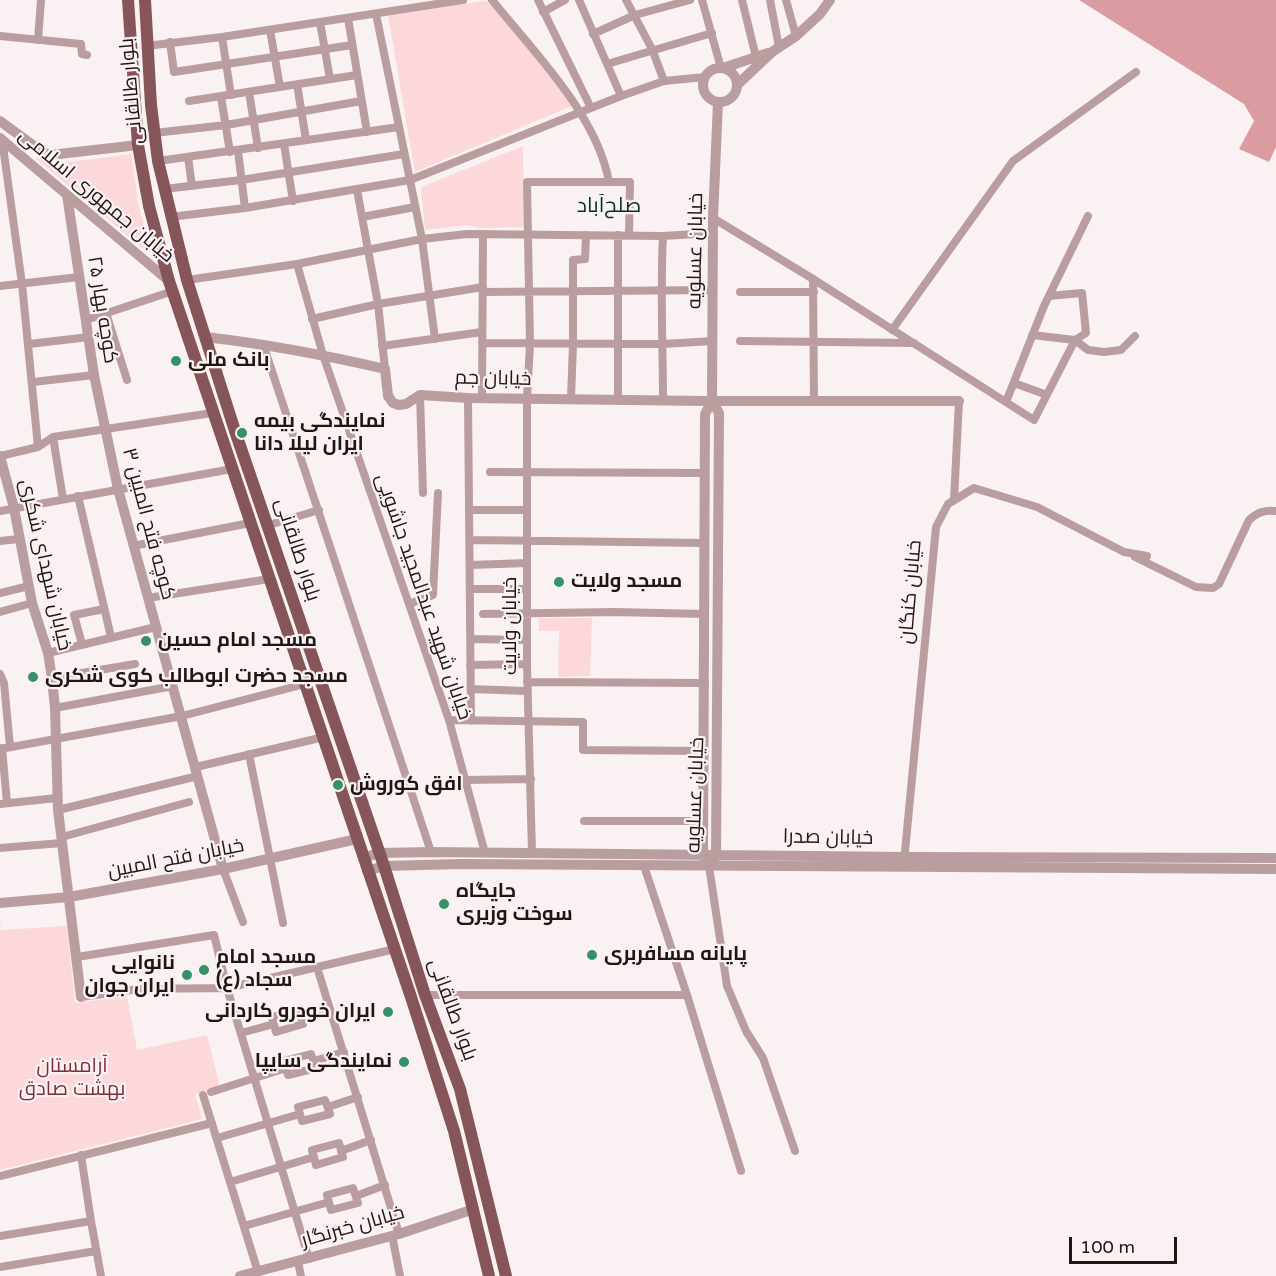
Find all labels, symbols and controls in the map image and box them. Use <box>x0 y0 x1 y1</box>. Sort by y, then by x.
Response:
street label: بلوار طالقانی <box>115 37 149 145</box>
street label: خیابان جمهوری اسلامی <box>13 124 179 268</box>
district label: صلح‌آباد <box>577 193 641 219</box>
street label: خیابان عسلویه <box>683 193 709 309</box>
street label: کوچه بهار ۲۵ <box>82 255 122 365</box>
place label: بانک ملی <box>188 349 269 373</box>
marker: بانک ملی <box>169 354 183 368</box>
street label: خیابان جم <box>454 366 532 392</box>
place label: نمایندگی بیمه ایران لیلا دانا <box>254 410 385 457</box>
marker: نمایندگی بیمه ایران لیلا دانا <box>235 426 249 440</box>
street label: کوچه فتح المبین ۳ <box>116 445 180 603</box>
street label: خیابان شهید عبدالمجید جاشویی <box>370 471 476 723</box>
street label: خیابان شهدای شکری <box>14 477 76 653</box>
street label: بلوار طالقانی <box>269 495 325 605</box>
street label: خیابان کنگان <box>894 539 928 645</box>
place label: مسجد ولایت <box>571 570 682 594</box>
marker: مسجد ولایت <box>552 575 566 589</box>
street label: خیابان ولایت <box>499 577 523 675</box>
place label: مسجد امام حسین <box>158 629 317 653</box>
marker: مسجد امام حسین <box>139 634 153 648</box>
place label: مسجد حضرت ابوطالب کوی شکری <box>45 665 348 689</box>
marker: مسجد حضرت ابوطالب کوی شکری <box>26 670 40 684</box>
street label: خیابان عسلویه <box>682 736 710 854</box>
place label: افق کوروش <box>350 773 462 797</box>
marker: افق کوروش <box>331 778 345 792</box>
street label: خیابان صدرا <box>783 825 873 851</box>
street label: خیابان فتح المبین <box>106 834 246 884</box>
place label: جایگاه سوخت وزیری <box>456 880 573 927</box>
marker: جایگاه سوخت وزیری <box>437 897 451 911</box>
place label: پایانه مسافربری <box>604 943 747 967</box>
place label: مسجد امام سجاد (ع) <box>216 946 316 993</box>
marker: پایانه مسافربری <box>585 948 599 962</box>
place label: نانوایی ایران جوان <box>85 952 175 999</box>
street label: بلوار طالقانی <box>422 956 482 1064</box>
marker: مسجد امام سجاد (ع) <box>197 963 211 977</box>
marker: نانوایی ایران جوان <box>180 968 194 982</box>
place label: ایران خودرو کاردانی <box>205 1000 376 1024</box>
marker: ایران خودرو کاردانی <box>381 1005 395 1019</box>
place label: نمایندگی سایپا <box>255 1050 392 1074</box>
park label: آرامستان بهشت صادق <box>19 1055 125 1102</box>
marker: نمایندگی سایپا <box>397 1055 411 1069</box>
street label: خیابان خبرنگار <box>299 1201 407 1253</box>
scale bar <box>1072 1225 1180 1263</box>
text: 100 m <box>1080 1236 1135 1258</box>

